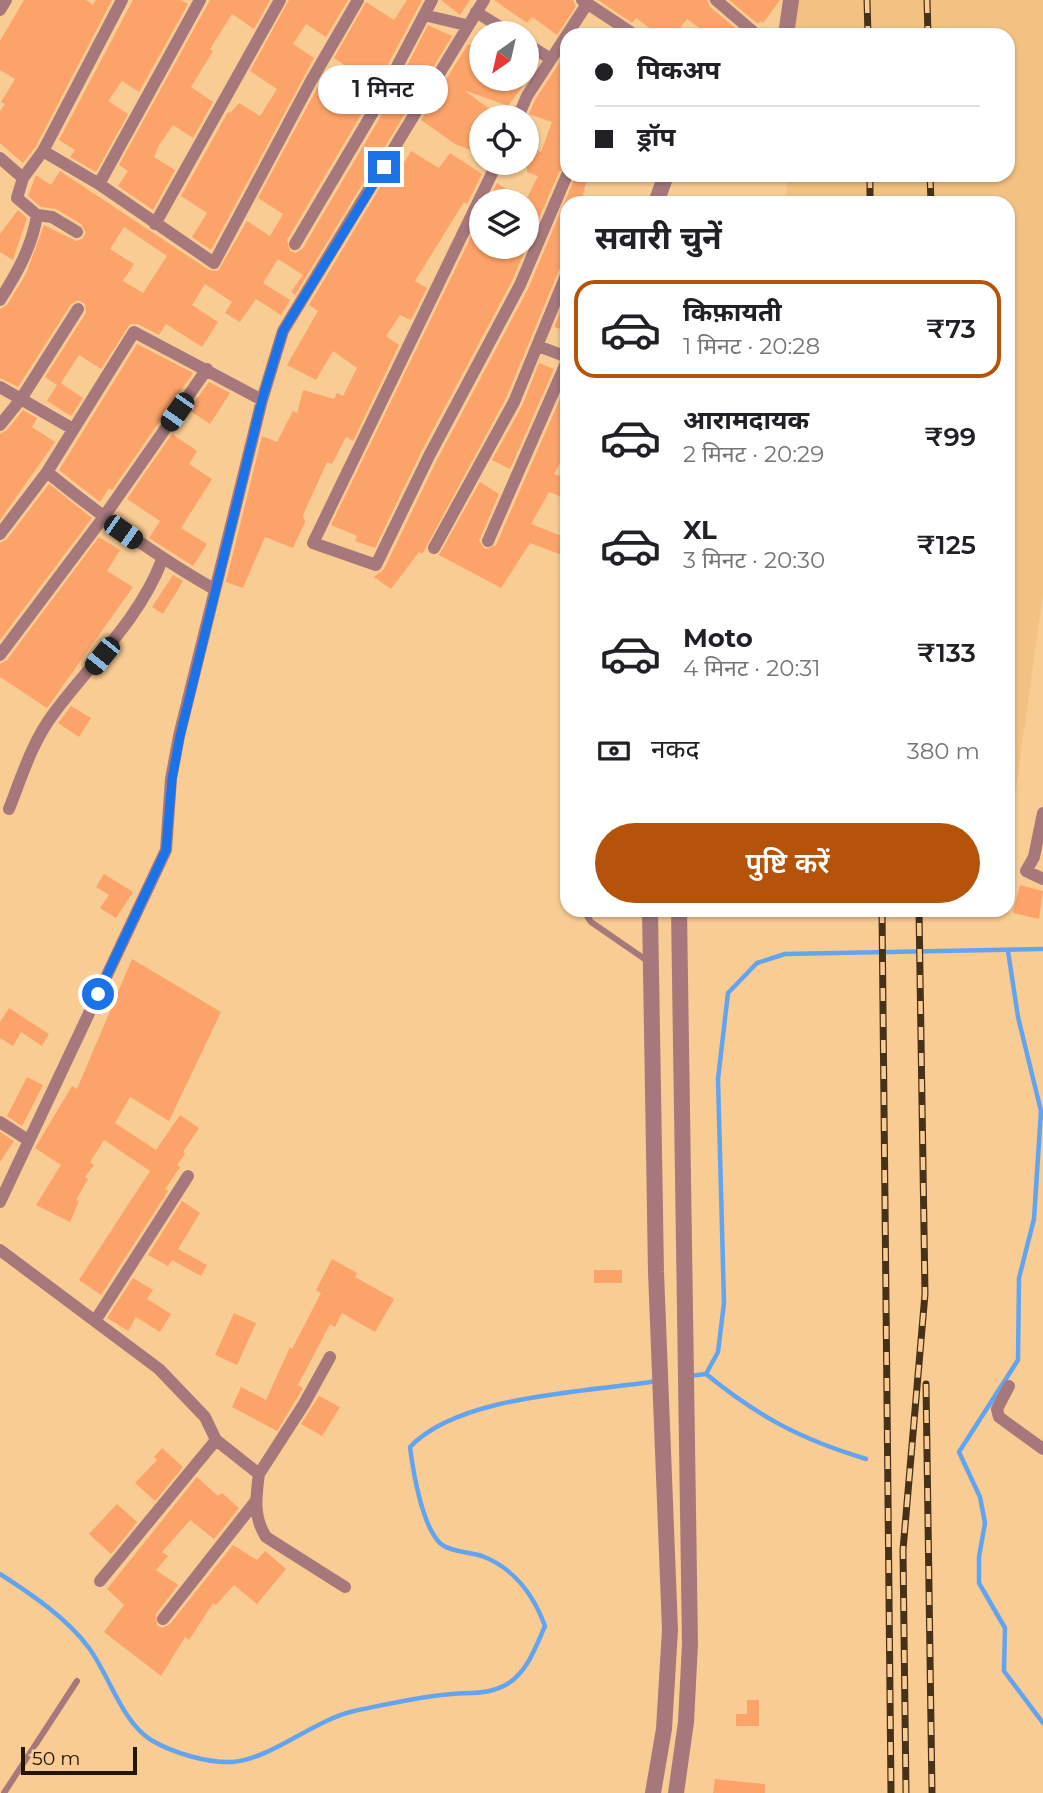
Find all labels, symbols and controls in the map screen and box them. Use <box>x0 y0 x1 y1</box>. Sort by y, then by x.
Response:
north arrow <box>469 21 539 91</box>
map controls <box>469 21 539 259</box>
text: पिकअप <box>637 54 720 86</box>
callout: 1 मिनट <box>319 66 449 114</box>
text: 1 मिनट <box>352 75 414 103</box>
button: locate <box>469 105 539 175</box>
text: ड्रॉप <box>637 121 675 153</box>
route end <box>368 151 400 183</box>
button: layers <box>469 189 539 259</box>
text: सवारी चुनें <box>595 218 722 257</box>
text: किफ़ायती <box>683 296 782 328</box>
icon: car <box>599 298 662 361</box>
text: ₹73 <box>926 313 976 345</box>
text: 1 मिनट · 20:28 <box>683 332 820 360</box>
car <box>157 389 198 435</box>
text: आरामदायक <box>683 404 809 436</box>
icon: car <box>599 406 662 469</box>
text: ₹99 <box>925 421 976 453</box>
text: 2 मिनट · 20:29 <box>683 440 824 468</box>
car <box>100 511 147 553</box>
icon: car <box>599 514 662 577</box>
text: XL <box>683 514 717 546</box>
text: ₹125 <box>917 529 976 561</box>
text: 3 मिनट · 20:30 <box>683 546 825 574</box>
icon: car <box>599 622 662 685</box>
text: Moto <box>683 622 753 654</box>
car <box>81 633 124 679</box>
text: ₹133 <box>917 637 976 669</box>
text: 4 मिनट · 20:31 <box>683 654 821 682</box>
icon: cash <box>595 732 633 770</box>
text: नकद <box>651 733 699 765</box>
text: 380 m <box>907 737 980 765</box>
button: पुष्टि करें <box>595 823 980 903</box>
route start <box>82 978 114 1010</box>
scale bar <box>21 1744 136 1776</box>
text: 50 m <box>32 1747 80 1770</box>

